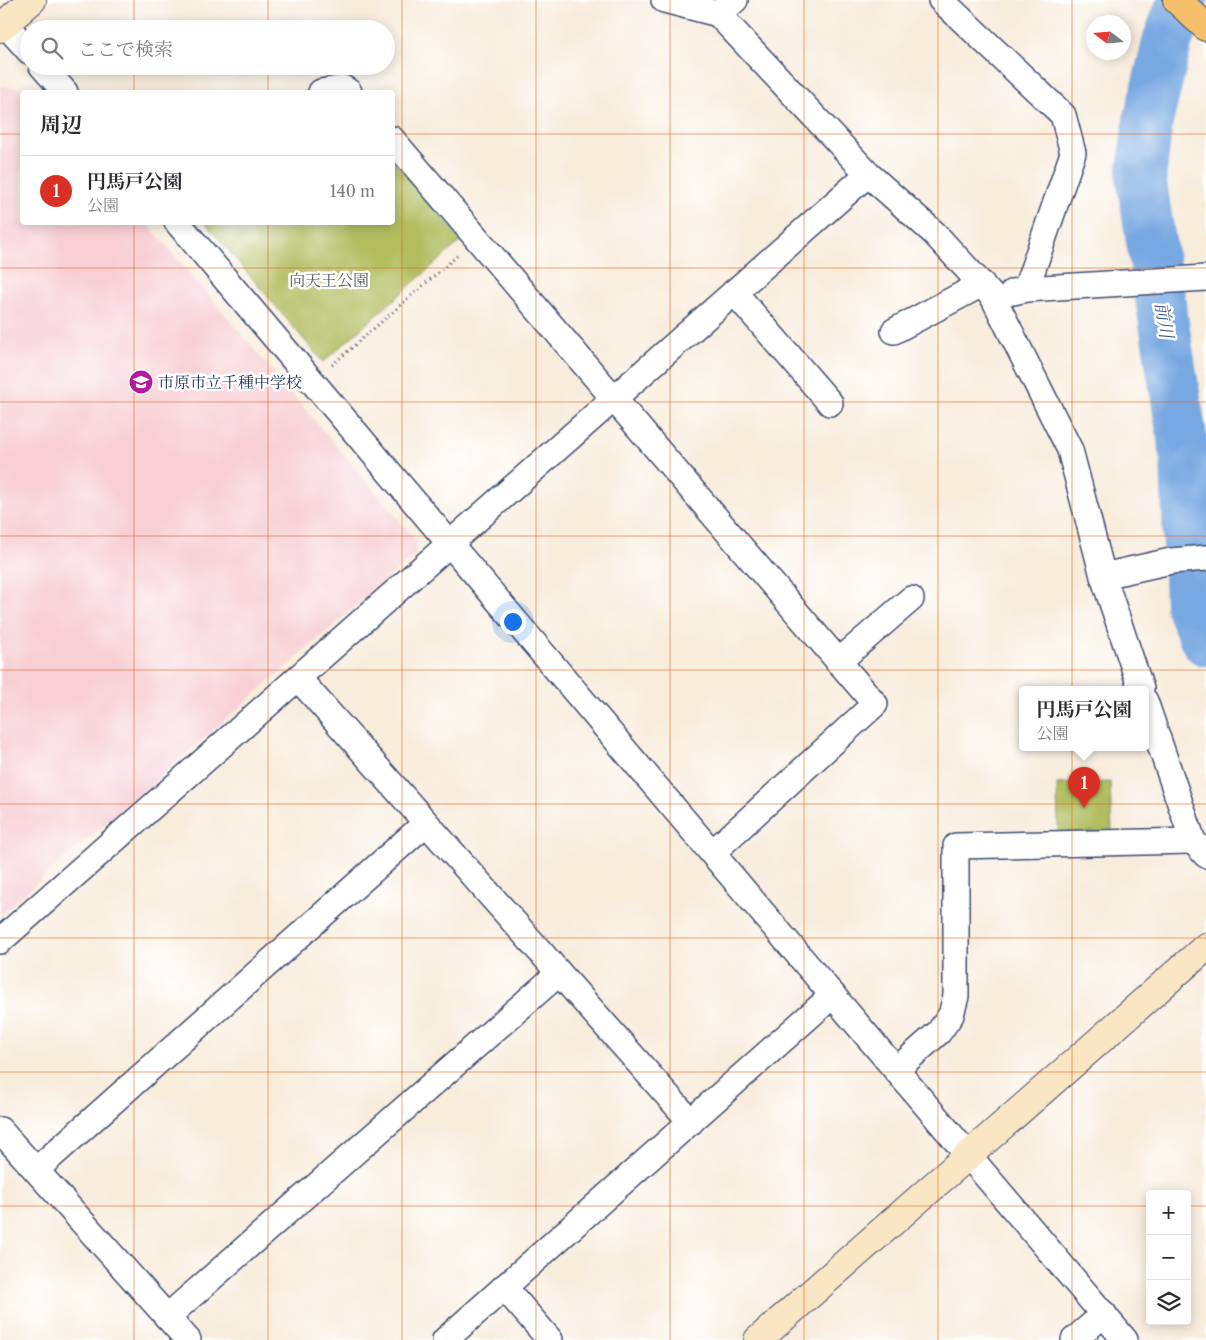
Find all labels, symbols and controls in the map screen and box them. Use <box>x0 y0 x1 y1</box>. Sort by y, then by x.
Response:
north arrow <box>1086 15 1131 60</box>
search box <box>20 20 395 75</box>
icon: search <box>38 34 66 62</box>
text: ここで検索 <box>78 38 173 61</box>
text: 周辺 <box>40 112 82 137</box>
text: 円馬戸公園 <box>87 170 182 193</box>
text: 1 <box>52 181 60 201</box>
text: 140 m <box>330 181 375 201</box>
text: 公園 <box>87 195 119 215</box>
park label: 向天王公園 <box>289 270 369 290</box>
water label: 前川 <box>1150 301 1178 341</box>
school or university icon: 市原市立千種中学校 <box>128 369 154 395</box>
place label: 市原市立千種中学校 <box>158 372 302 392</box>
your location <box>500 609 526 635</box>
popup <box>1019 686 1149 751</box>
text: 円馬戸公園 <box>1036 698 1132 721</box>
text: 公園 <box>1036 723 1069 743</box>
pin: 1 <box>1068 767 1100 808</box>
map controls <box>1146 1190 1191 1325</box>
button: + <box>1146 1190 1191 1235</box>
button: − <box>1146 1235 1191 1280</box>
button: layers <box>1146 1280 1191 1325</box>

